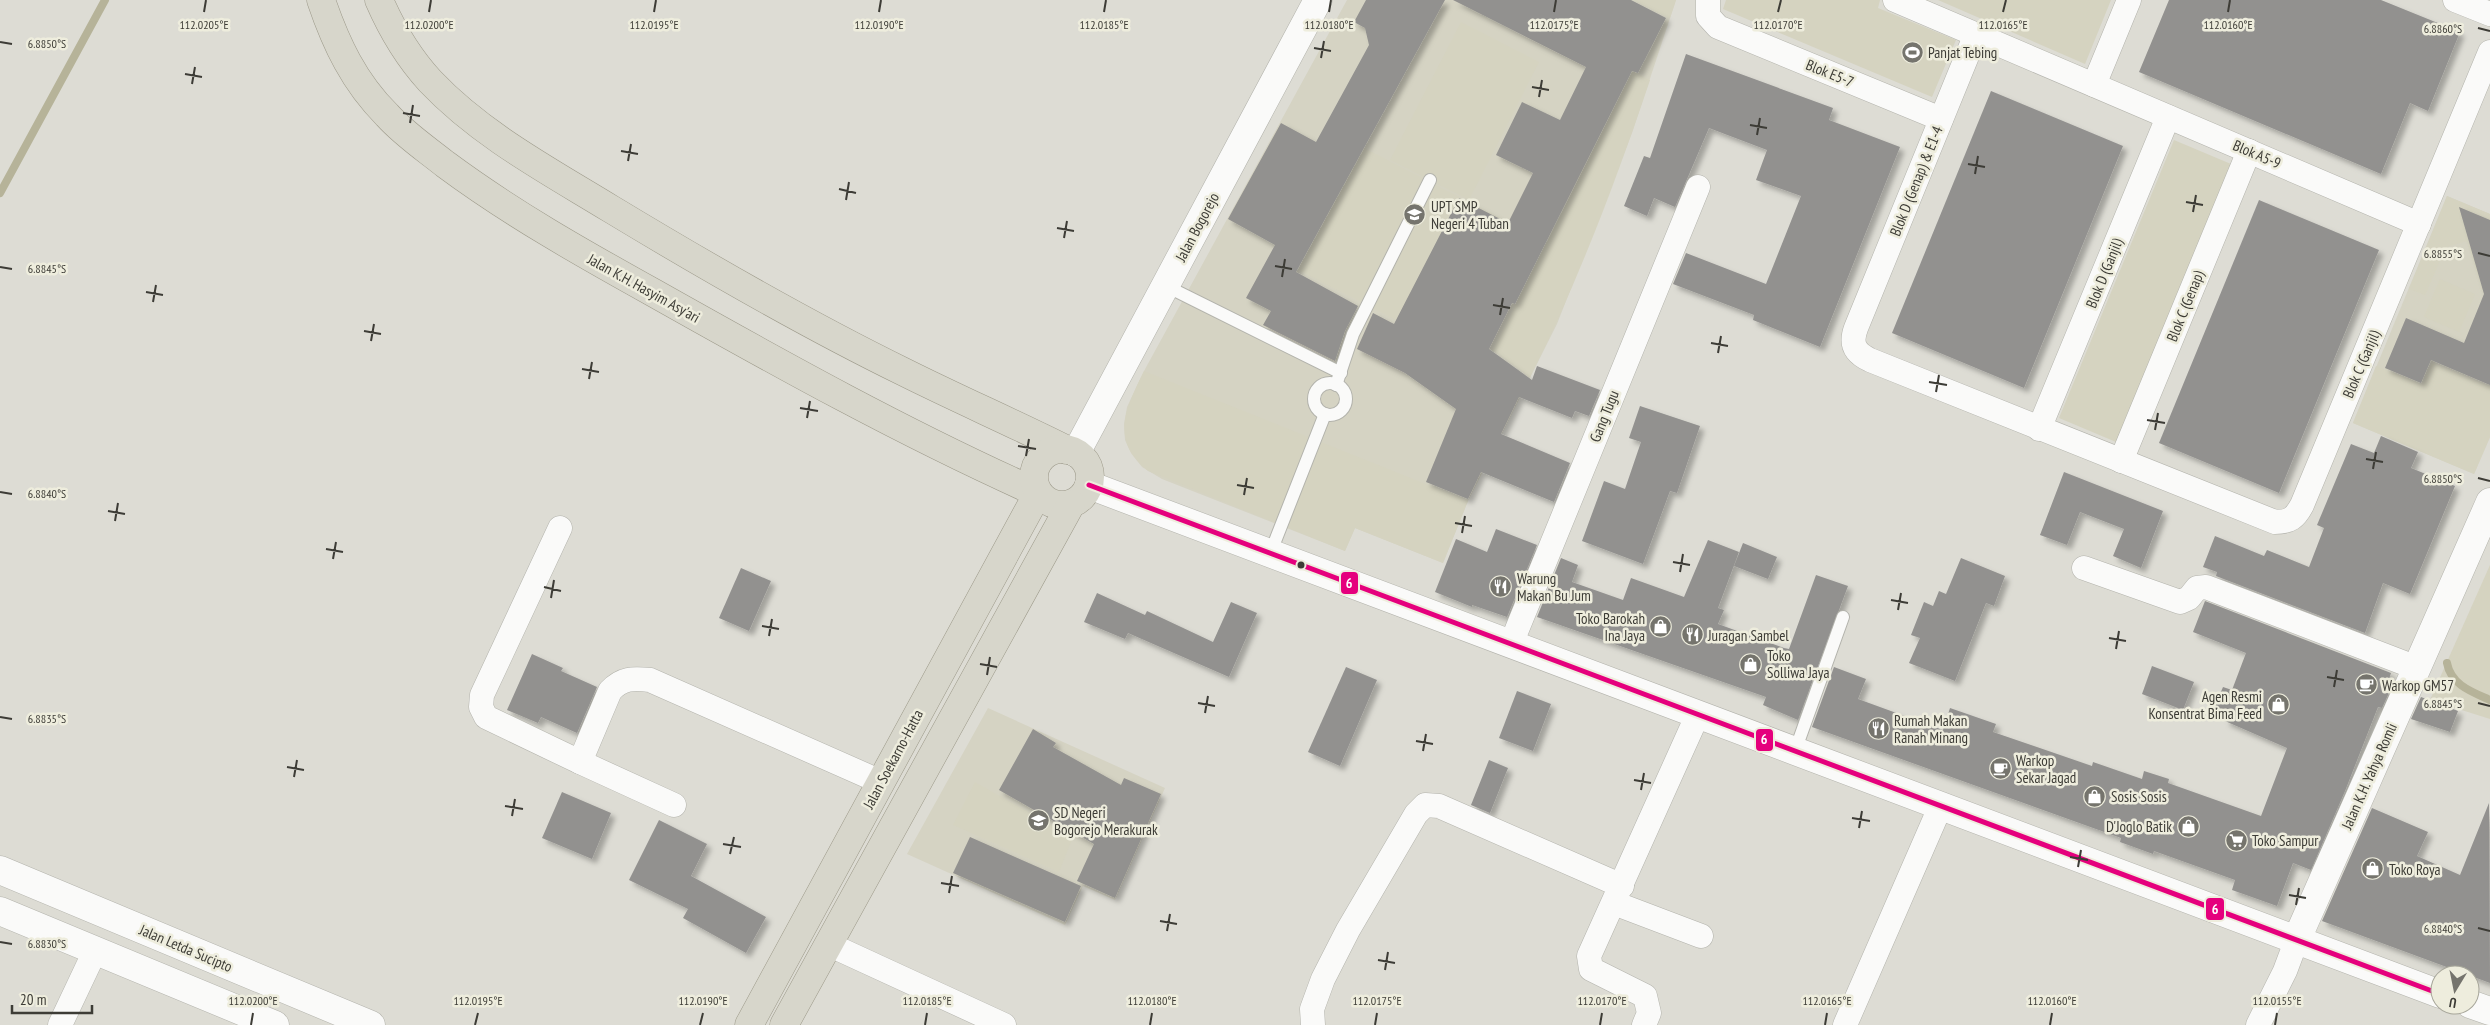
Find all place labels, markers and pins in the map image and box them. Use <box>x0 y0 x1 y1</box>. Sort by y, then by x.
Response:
sports icon: Panjat Tebing <box>1900 40 1924 64</box>
place label: Panjat Tebing <box>1928 43 1997 62</box>
place label: UPT SMP Negeri 4 Tuban <box>1431 197 1509 233</box>
school or university icon: UPT SMP Negeri 4 Tuban <box>1403 203 1427 227</box>
unlabelled marker <box>1296 560 1306 570</box>
place label: Warung Makan Bu Jum <box>1517 569 1591 605</box>
restaurant icon: Warung Makan Bu Jum <box>1489 575 1513 599</box>
place label: Toko Barokah Ina Jaya <box>1576 609 1645 645</box>
shop icon: Toko Barokah Ina Jaya <box>1649 615 1673 639</box>
restaurant icon: Juragan Sambel <box>1680 623 1704 647</box>
place label: Juragan Sambel <box>1707 626 1789 645</box>
place label: Toko Solliwa Jaya <box>1767 646 1829 682</box>
shop icon: Toko Solliwa Jaya <box>1739 652 1763 676</box>
cafe icon: Warkop GM57 <box>2354 673 2378 697</box>
place label: Warkop GM57 <box>2382 676 2454 695</box>
place label: Agen Resmi Konsentrat Bima Feed <box>2149 687 2262 723</box>
shop icon: Agen Resmi Konsentrat Bima Feed <box>2266 693 2290 717</box>
place label: Rumah Makan Ranah Minang <box>1894 711 1968 747</box>
restaurant icon: Rumah Makan Ranah Minang <box>1866 717 1890 741</box>
place label: Warkop Sekar Jagad <box>2016 751 2076 787</box>
cafe icon: Warkop Sekar Jagad <box>1988 757 2012 781</box>
shop icon: Sosis Sosis <box>2083 784 2107 808</box>
place label: Sosis Sosis <box>2111 787 2167 806</box>
place label: SD Negeri Bogorejo Merakurak <box>1054 803 1158 839</box>
school or university icon: SD Negeri Bogorejo Merakurak <box>1026 809 1050 833</box>
shop icon: D'Joglo Batik <box>2176 814 2200 838</box>
place label: D'Joglo Batik <box>2106 817 2172 836</box>
supermarket icon: Toko Sampur <box>2224 828 2248 852</box>
place label: Toko Sampur <box>2252 831 2319 850</box>
shop icon: Toko Roya <box>2361 857 2385 881</box>
place label: Toko Roya <box>2389 860 2441 879</box>

